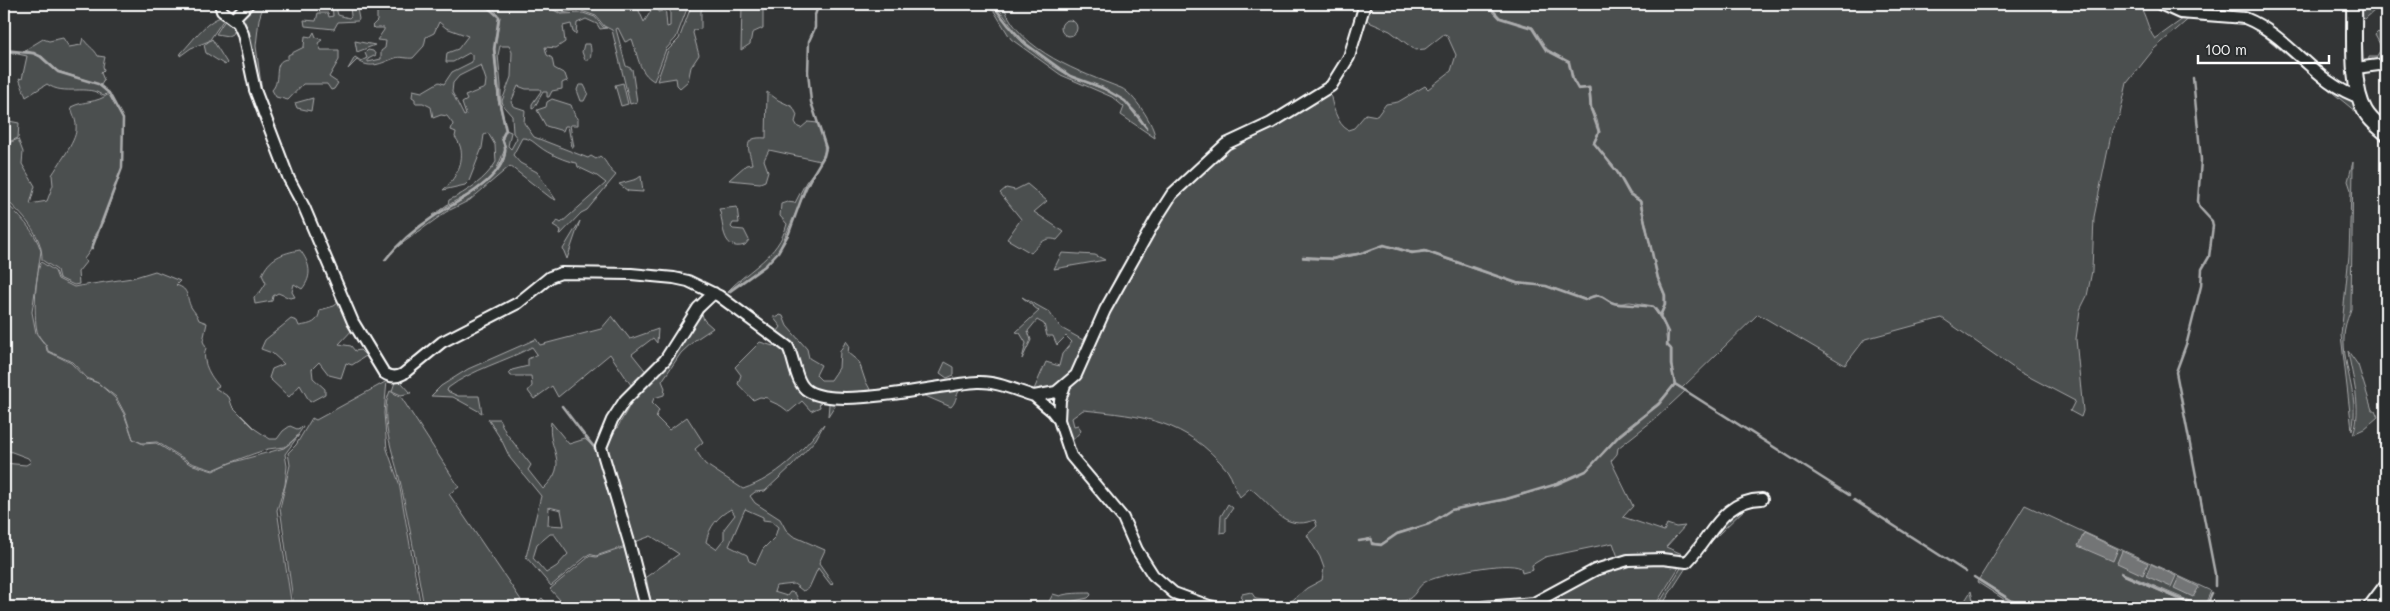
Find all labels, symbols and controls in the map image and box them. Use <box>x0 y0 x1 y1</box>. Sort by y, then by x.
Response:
scale bar <box>2198 32 2329 64</box>
text: 100 m <box>2205 39 2247 59</box>

